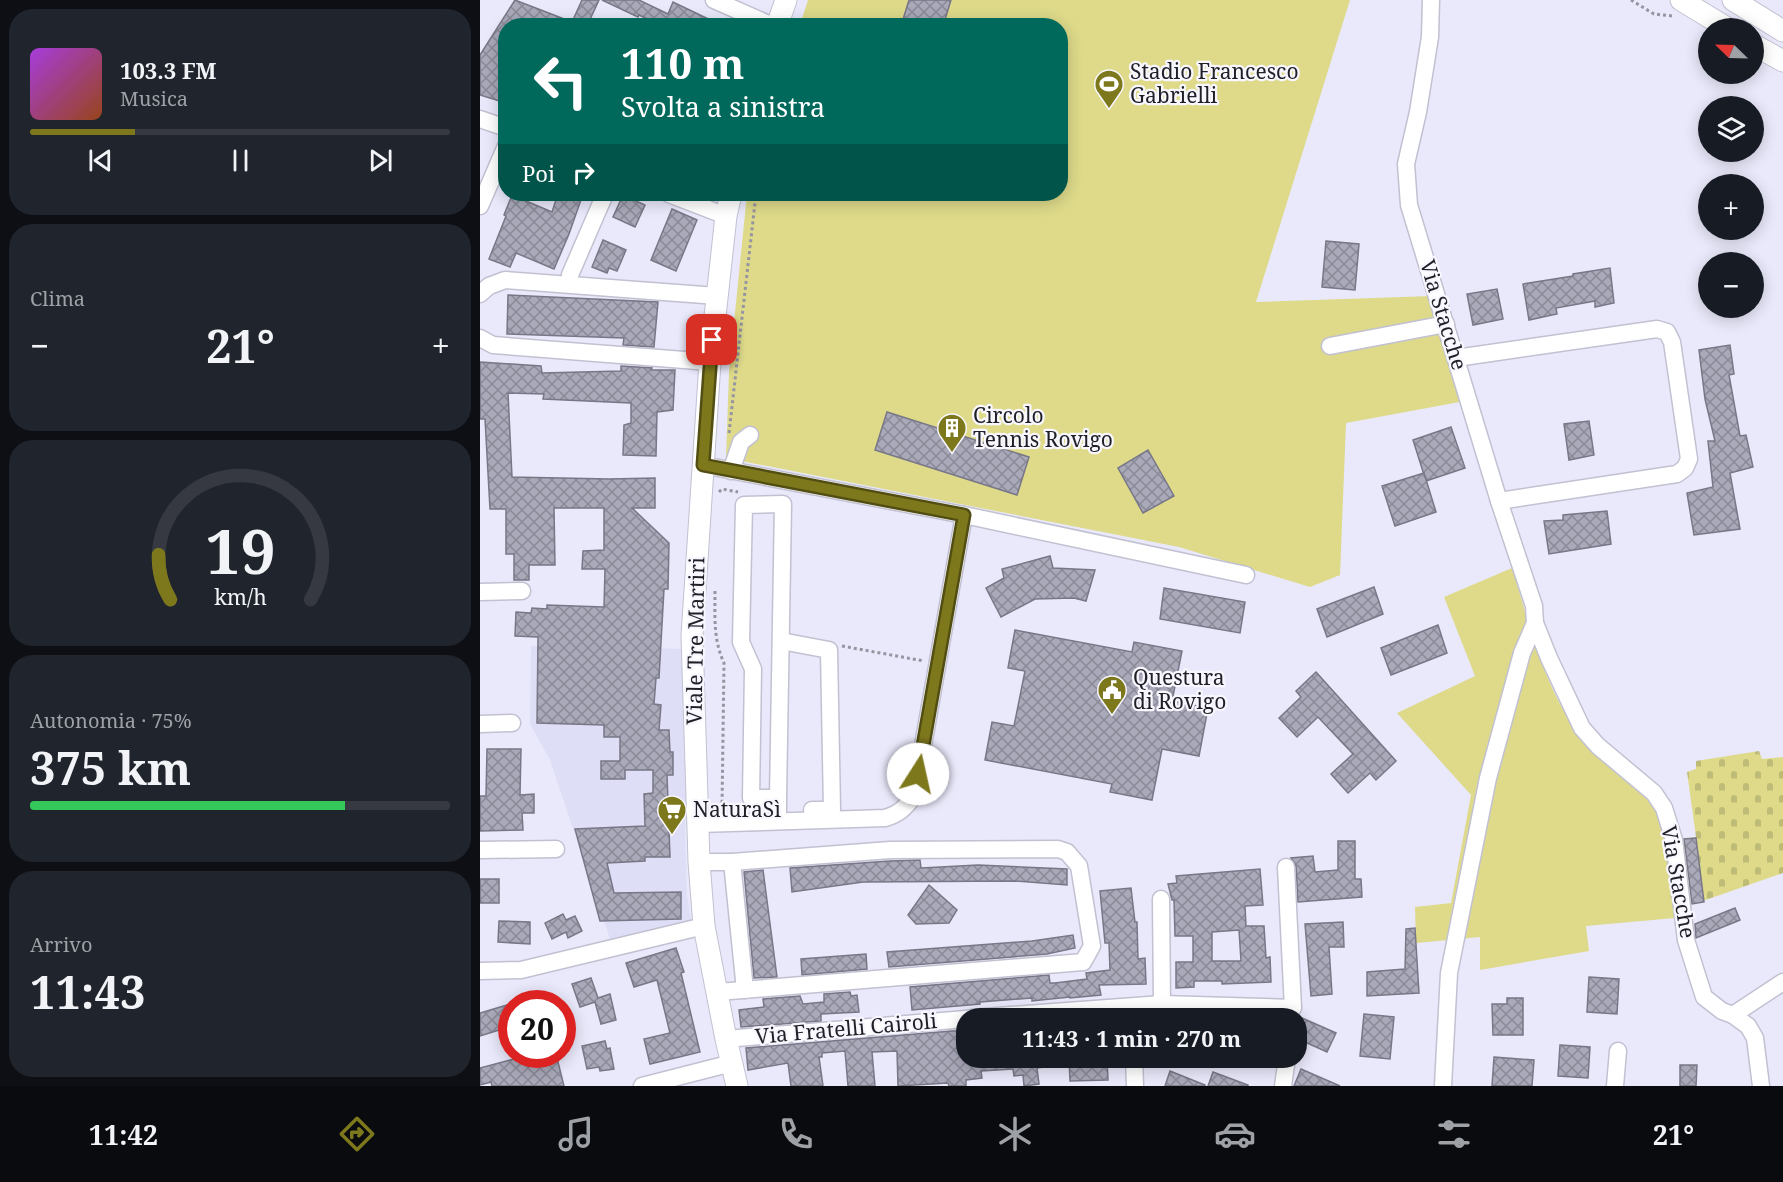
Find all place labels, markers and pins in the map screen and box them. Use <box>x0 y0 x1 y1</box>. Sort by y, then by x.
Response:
place label: Stadio Francesco Gabrielli <box>1130 57 1299 109</box>
sports icon: Stadio Francesco Gabrielli <box>1093 68 1125 110</box>
pin <box>686 314 737 365</box>
place label: Circolo Tennis Rovigo <box>973 401 1113 453</box>
building icon: Circolo Tennis Rovigo <box>936 412 968 454</box>
place label: Questura di Rovigo <box>1133 663 1226 715</box>
public building icon: Questura di Rovigo <box>1096 674 1128 716</box>
supermarket icon: NaturaSì <box>656 794 688 836</box>
place label: NaturaSì <box>693 795 781 823</box>

